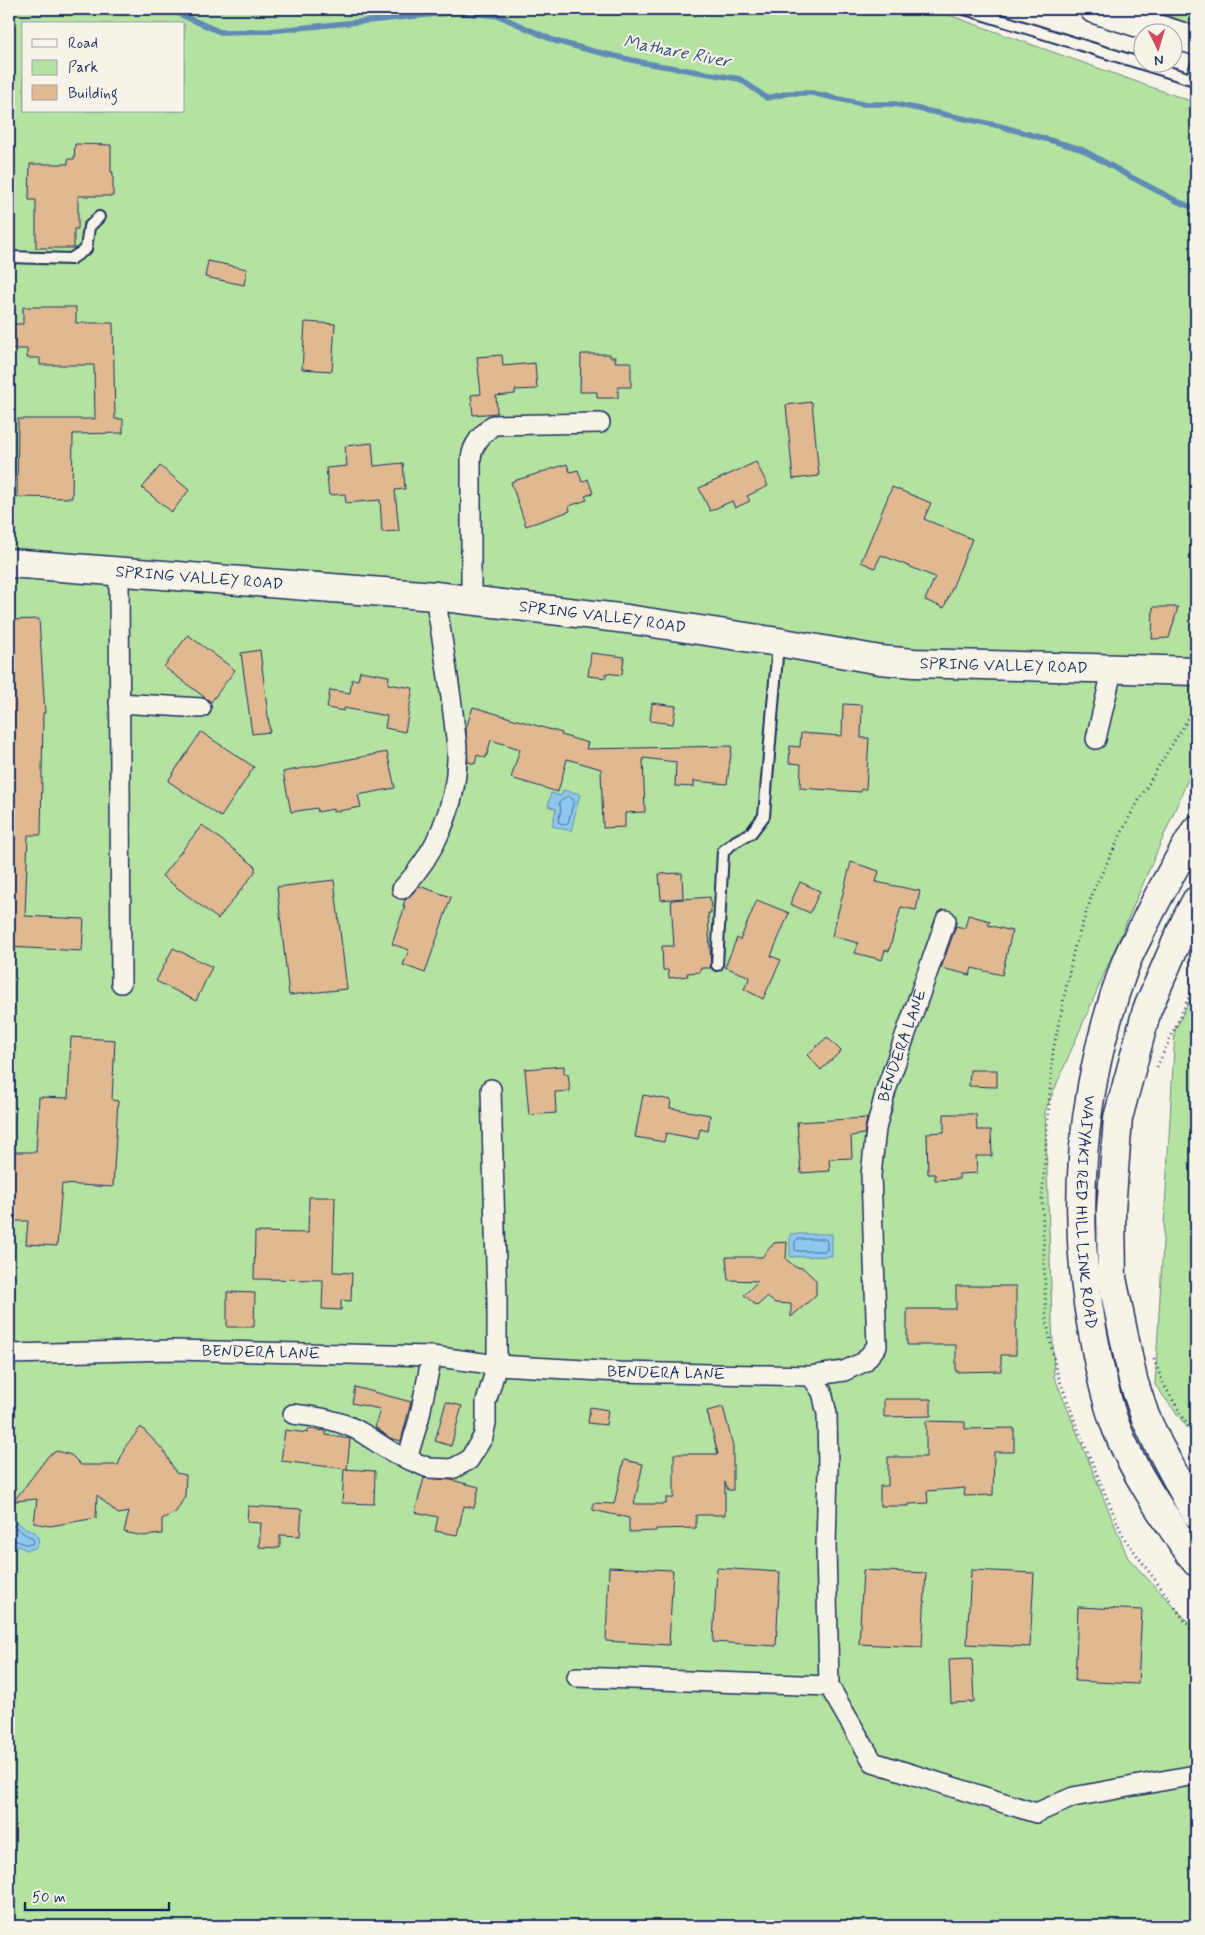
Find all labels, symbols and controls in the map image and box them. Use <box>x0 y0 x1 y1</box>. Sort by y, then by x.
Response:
legend <box>22 22 185 112</box>
north arrow <box>1132 22 1182 72</box>
water label: Mathare River <box>621 30 735 75</box>
text: Road <box>68 34 98 54</box>
text: N <box>1154 51 1164 69</box>
text: Park <box>68 58 98 78</box>
text: Building <box>68 84 118 105</box>
street label: SPRING VALLEY ROAD <box>115 561 284 595</box>
street label: SPRING VALLEY ROAD <box>518 596 687 638</box>
street label: SPRING VALLEY ROAD <box>920 653 1088 678</box>
street label: BENDERA LANE <box>873 986 931 1104</box>
street label: WAIYAKI RED HILL LINK ROAD <box>1071 1094 1102 1331</box>
street label: BENDERA LANE <box>202 1340 320 1364</box>
street label: BENDERA LANE <box>606 1361 725 1385</box>
scale bar <box>25 1880 169 1912</box>
text: 50 m <box>32 1888 66 1908</box>

